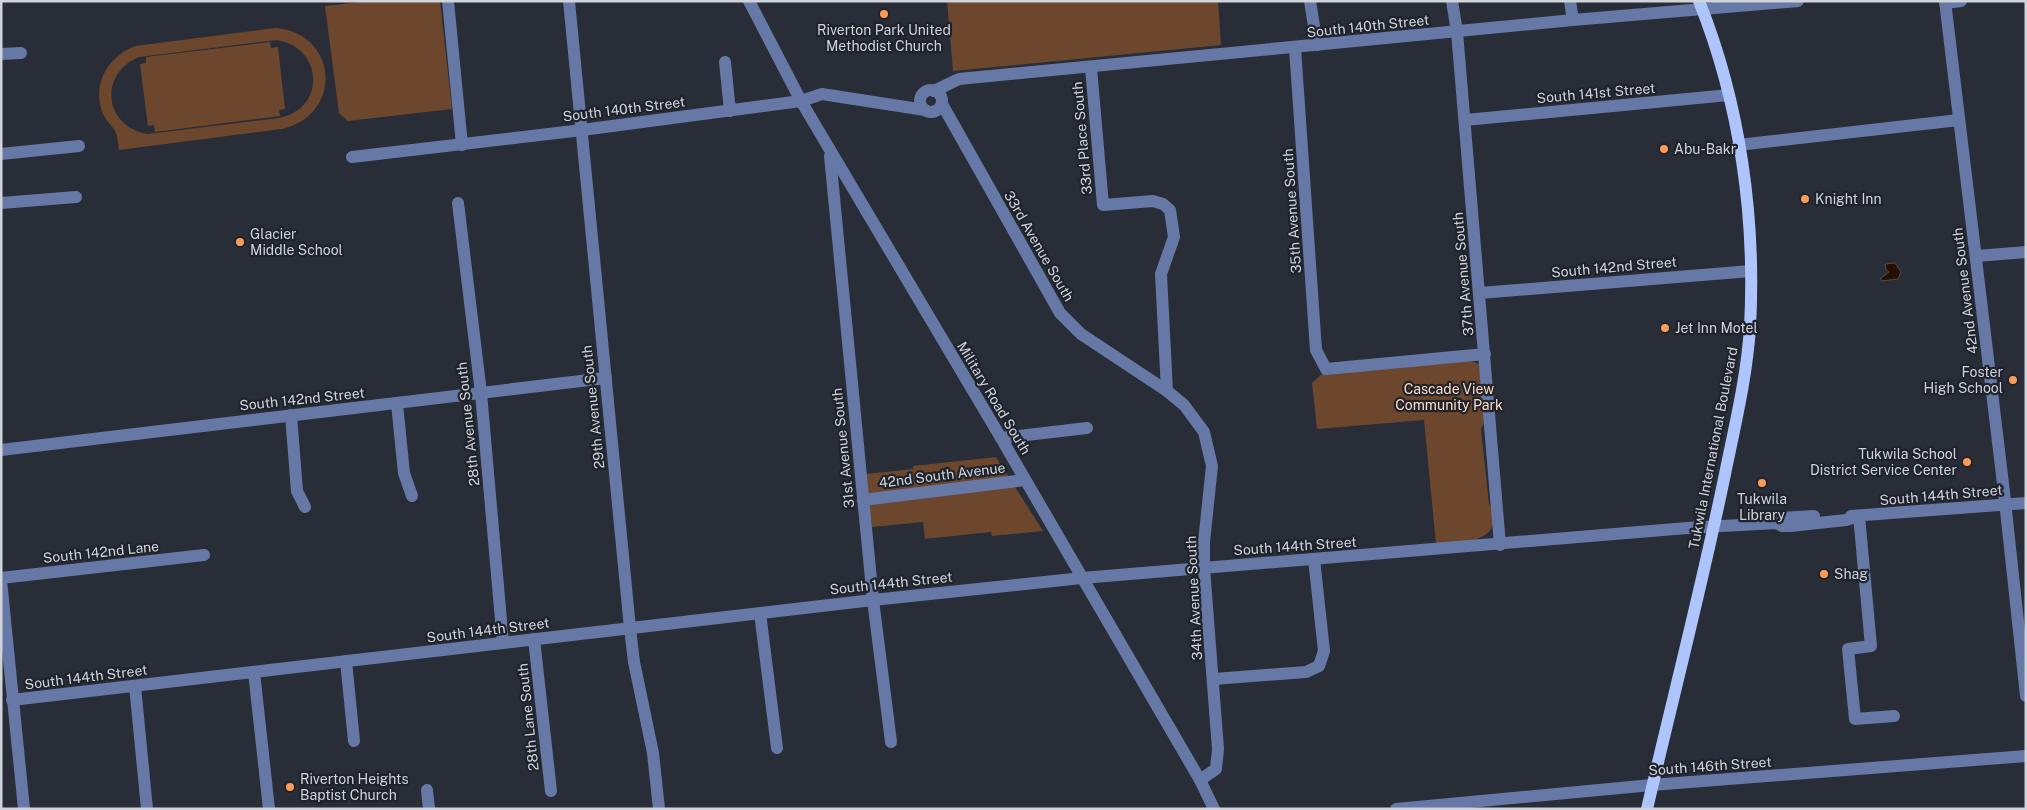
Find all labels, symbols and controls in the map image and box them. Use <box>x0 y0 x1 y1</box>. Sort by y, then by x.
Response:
marker: Riverton Park United Methodist Church <box>878 8 890 20</box>
street label: South 140th Street <box>1306 12 1430 40</box>
place label: Riverton Park United Methodist Church <box>817 22 951 54</box>
street label: South 141st Street <box>1536 80 1656 106</box>
street label: 33rd Place South <box>1069 81 1095 195</box>
street label: South 140th Street <box>562 94 686 124</box>
place label: Abu-Bakr <box>1674 141 1736 157</box>
marker: Abu-Bakr <box>1658 143 1670 155</box>
street label: 35th Avenue South <box>1280 148 1304 274</box>
street label: 33rd Avenue South <box>1001 188 1077 304</box>
place label: Knight Inn <box>1815 191 1882 207</box>
marker: Knight Inn <box>1799 193 1811 205</box>
street label: 37th Avenue South <box>1450 211 1476 337</box>
place label: Glacier Middle School <box>250 226 343 258</box>
street label: 42nd Avenue South <box>1949 227 1981 355</box>
marker: Glacier Middle School <box>234 236 246 248</box>
street label: South 142nd Street <box>1551 254 1677 280</box>
place label: Jet Inn Motel <box>1675 320 1758 336</box>
marker: Jet Inn Motel <box>1659 322 1671 334</box>
street label: Military Road South <box>954 339 1034 457</box>
street label: 29th Avenue South <box>579 344 607 470</box>
street label: Tukwila International Boulevard <box>1686 346 1740 550</box>
street label: 28th Avenue South <box>454 361 482 487</box>
place label: Foster High School <box>1924 364 2003 396</box>
marker: Foster High School <box>2007 374 2019 386</box>
park label: Cascade View Community Park <box>1395 381 1503 413</box>
street label: South 142nd Street <box>239 384 365 414</box>
street label: 31st Avenue South <box>829 387 857 509</box>
place label: Tukwila School District Service Center <box>1810 446 1957 478</box>
marker: Tukwila School District Service Center <box>1961 456 1973 468</box>
street label: 42nd South Avenue <box>878 459 1006 491</box>
marker: Tukwila Library <box>1756 477 1768 489</box>
street label: South 144th Street <box>1879 482 2003 508</box>
place label: Tukwila Library <box>1737 491 1787 523</box>
street label: South 144th Street <box>1233 534 1357 558</box>
street label: 34th Avenue South <box>1183 535 1205 661</box>
street label: South 142nd Lane <box>42 538 160 566</box>
place label: Shag <box>1834 566 1868 582</box>
marker: Shag <box>1818 568 1830 580</box>
street label: South 144th Street <box>829 569 953 597</box>
street label: South 144th Street <box>426 615 550 645</box>
street label: South 144th Street <box>24 662 148 692</box>
street label: 28th Lane South <box>514 662 542 772</box>
street label: South 146th Street <box>1648 754 1772 778</box>
place label: Riverton Heights Baptist Church <box>300 771 409 803</box>
marker: Riverton Heights Baptist Church <box>284 781 296 793</box>

